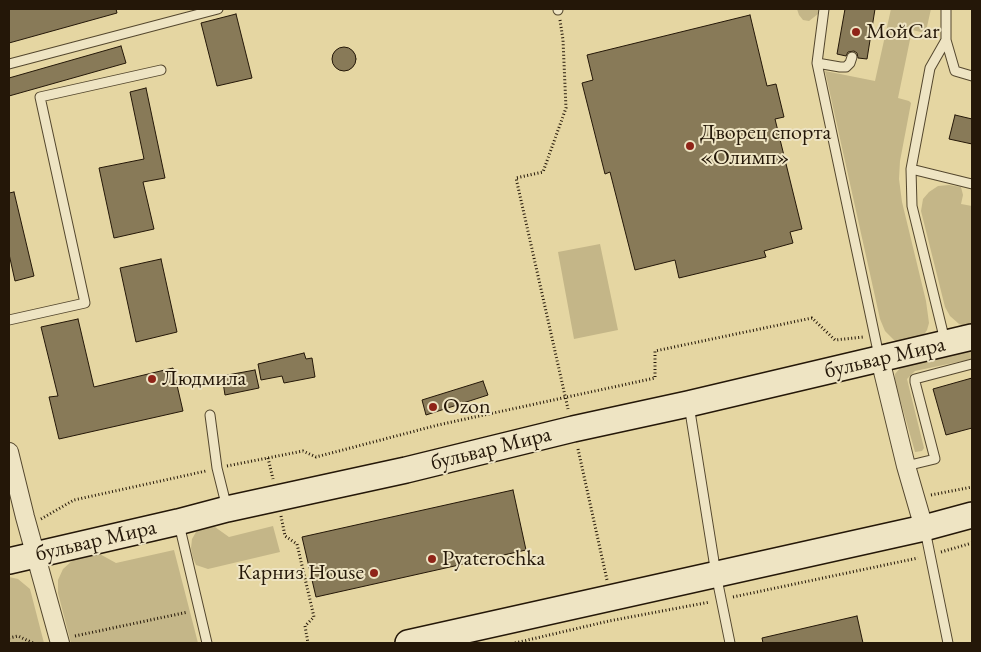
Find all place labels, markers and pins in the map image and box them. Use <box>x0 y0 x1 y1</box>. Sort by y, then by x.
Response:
place label: МойCar <box>866 19 940 45</box>
marker: МойCar <box>850 26 862 38</box>
place label: Дворец спорта «Олимп» <box>700 120 831 172</box>
marker: Дворец спорта «Олимп» <box>684 140 696 152</box>
place label: Людмила <box>162 366 246 392</box>
marker: Людмила <box>146 373 158 385</box>
place label: Ozon <box>443 394 491 420</box>
marker: Ozon <box>427 401 439 413</box>
place label: Pyaterochka <box>442 546 545 572</box>
marker: Pyaterochka <box>426 553 438 565</box>
place label: Карниз House <box>237 560 364 586</box>
marker: Карниз House <box>368 567 380 579</box>

